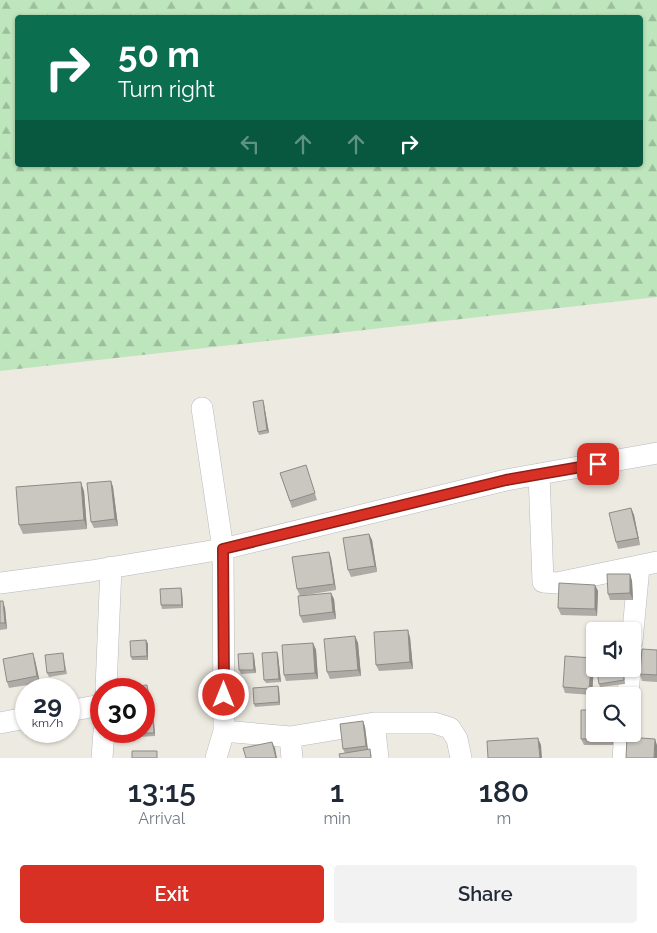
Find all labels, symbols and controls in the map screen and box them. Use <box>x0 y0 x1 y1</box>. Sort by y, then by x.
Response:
text: 50 m <box>118 34 200 75</box>
icon: right <box>35 35 100 100</box>
text: Turn right <box>118 76 215 102</box>
icon: left <box>236 130 264 158</box>
icon: ahead <box>289 130 317 158</box>
icon: ahead <box>342 130 370 158</box>
icon: right <box>395 130 423 158</box>
pin <box>577 443 619 485</box>
icon: arrive <box>584 450 612 478</box>
map controls <box>586 622 641 742</box>
button: sound <box>586 622 641 677</box>
position arrow <box>197 668 249 720</box>
speed limit sign: 30 <box>90 678 155 743</box>
button: search <box>586 687 641 742</box>
text: 29 <box>33 689 62 719</box>
text: km/h <box>32 716 63 730</box>
text: 13:15 <box>128 774 196 809</box>
text: 1 <box>330 774 344 809</box>
text: 180 <box>479 774 529 809</box>
text: Arrival <box>138 809 185 828</box>
text: min <box>323 809 351 828</box>
text: m <box>497 809 511 828</box>
button: Exit <box>20 865 324 923</box>
button: Share <box>334 865 637 923</box>

